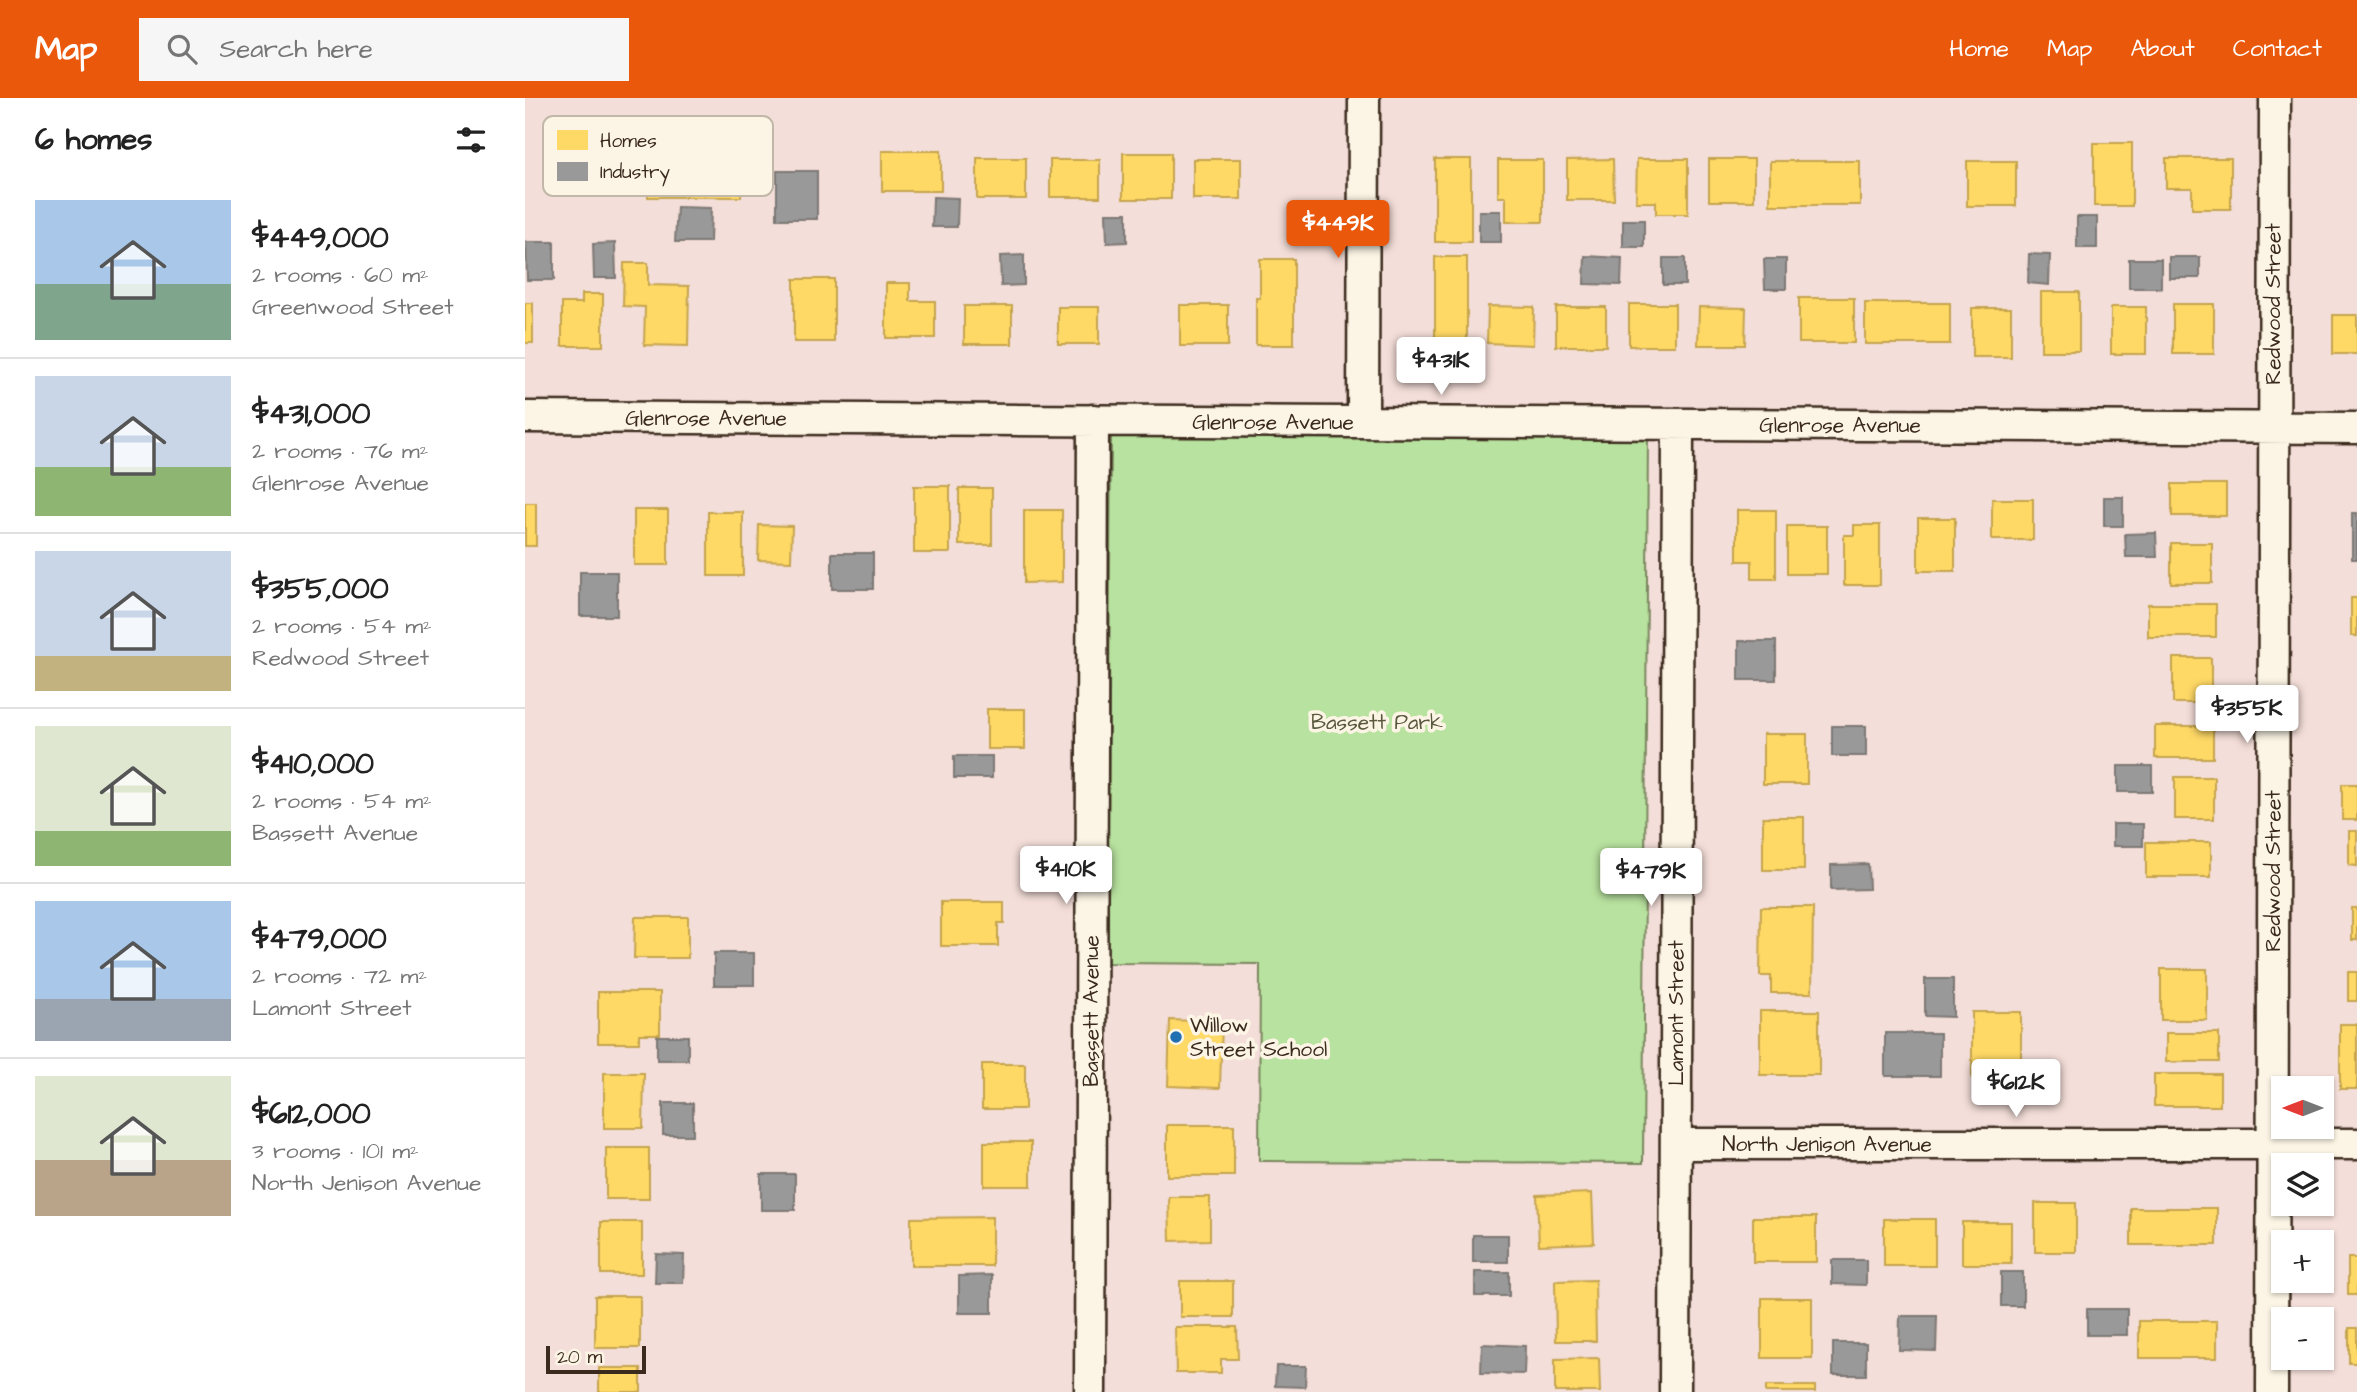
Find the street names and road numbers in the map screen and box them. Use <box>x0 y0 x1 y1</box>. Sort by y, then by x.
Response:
street label: Redwood Street <box>2259 223 2288 385</box>
street label: Glenrose Avenue <box>625 404 787 433</box>
street label: Glenrose Avenue <box>1192 408 1354 437</box>
street label: Glenrose Avenue <box>1759 411 1921 440</box>
street label: Redwood Street <box>2259 790 2288 952</box>
street label: Bassett Avenue <box>1077 935 1106 1087</box>
street label: Lamont Street <box>1662 940 1691 1086</box>
street label: North Jenison Avenue <box>1722 1130 1932 1159</box>

